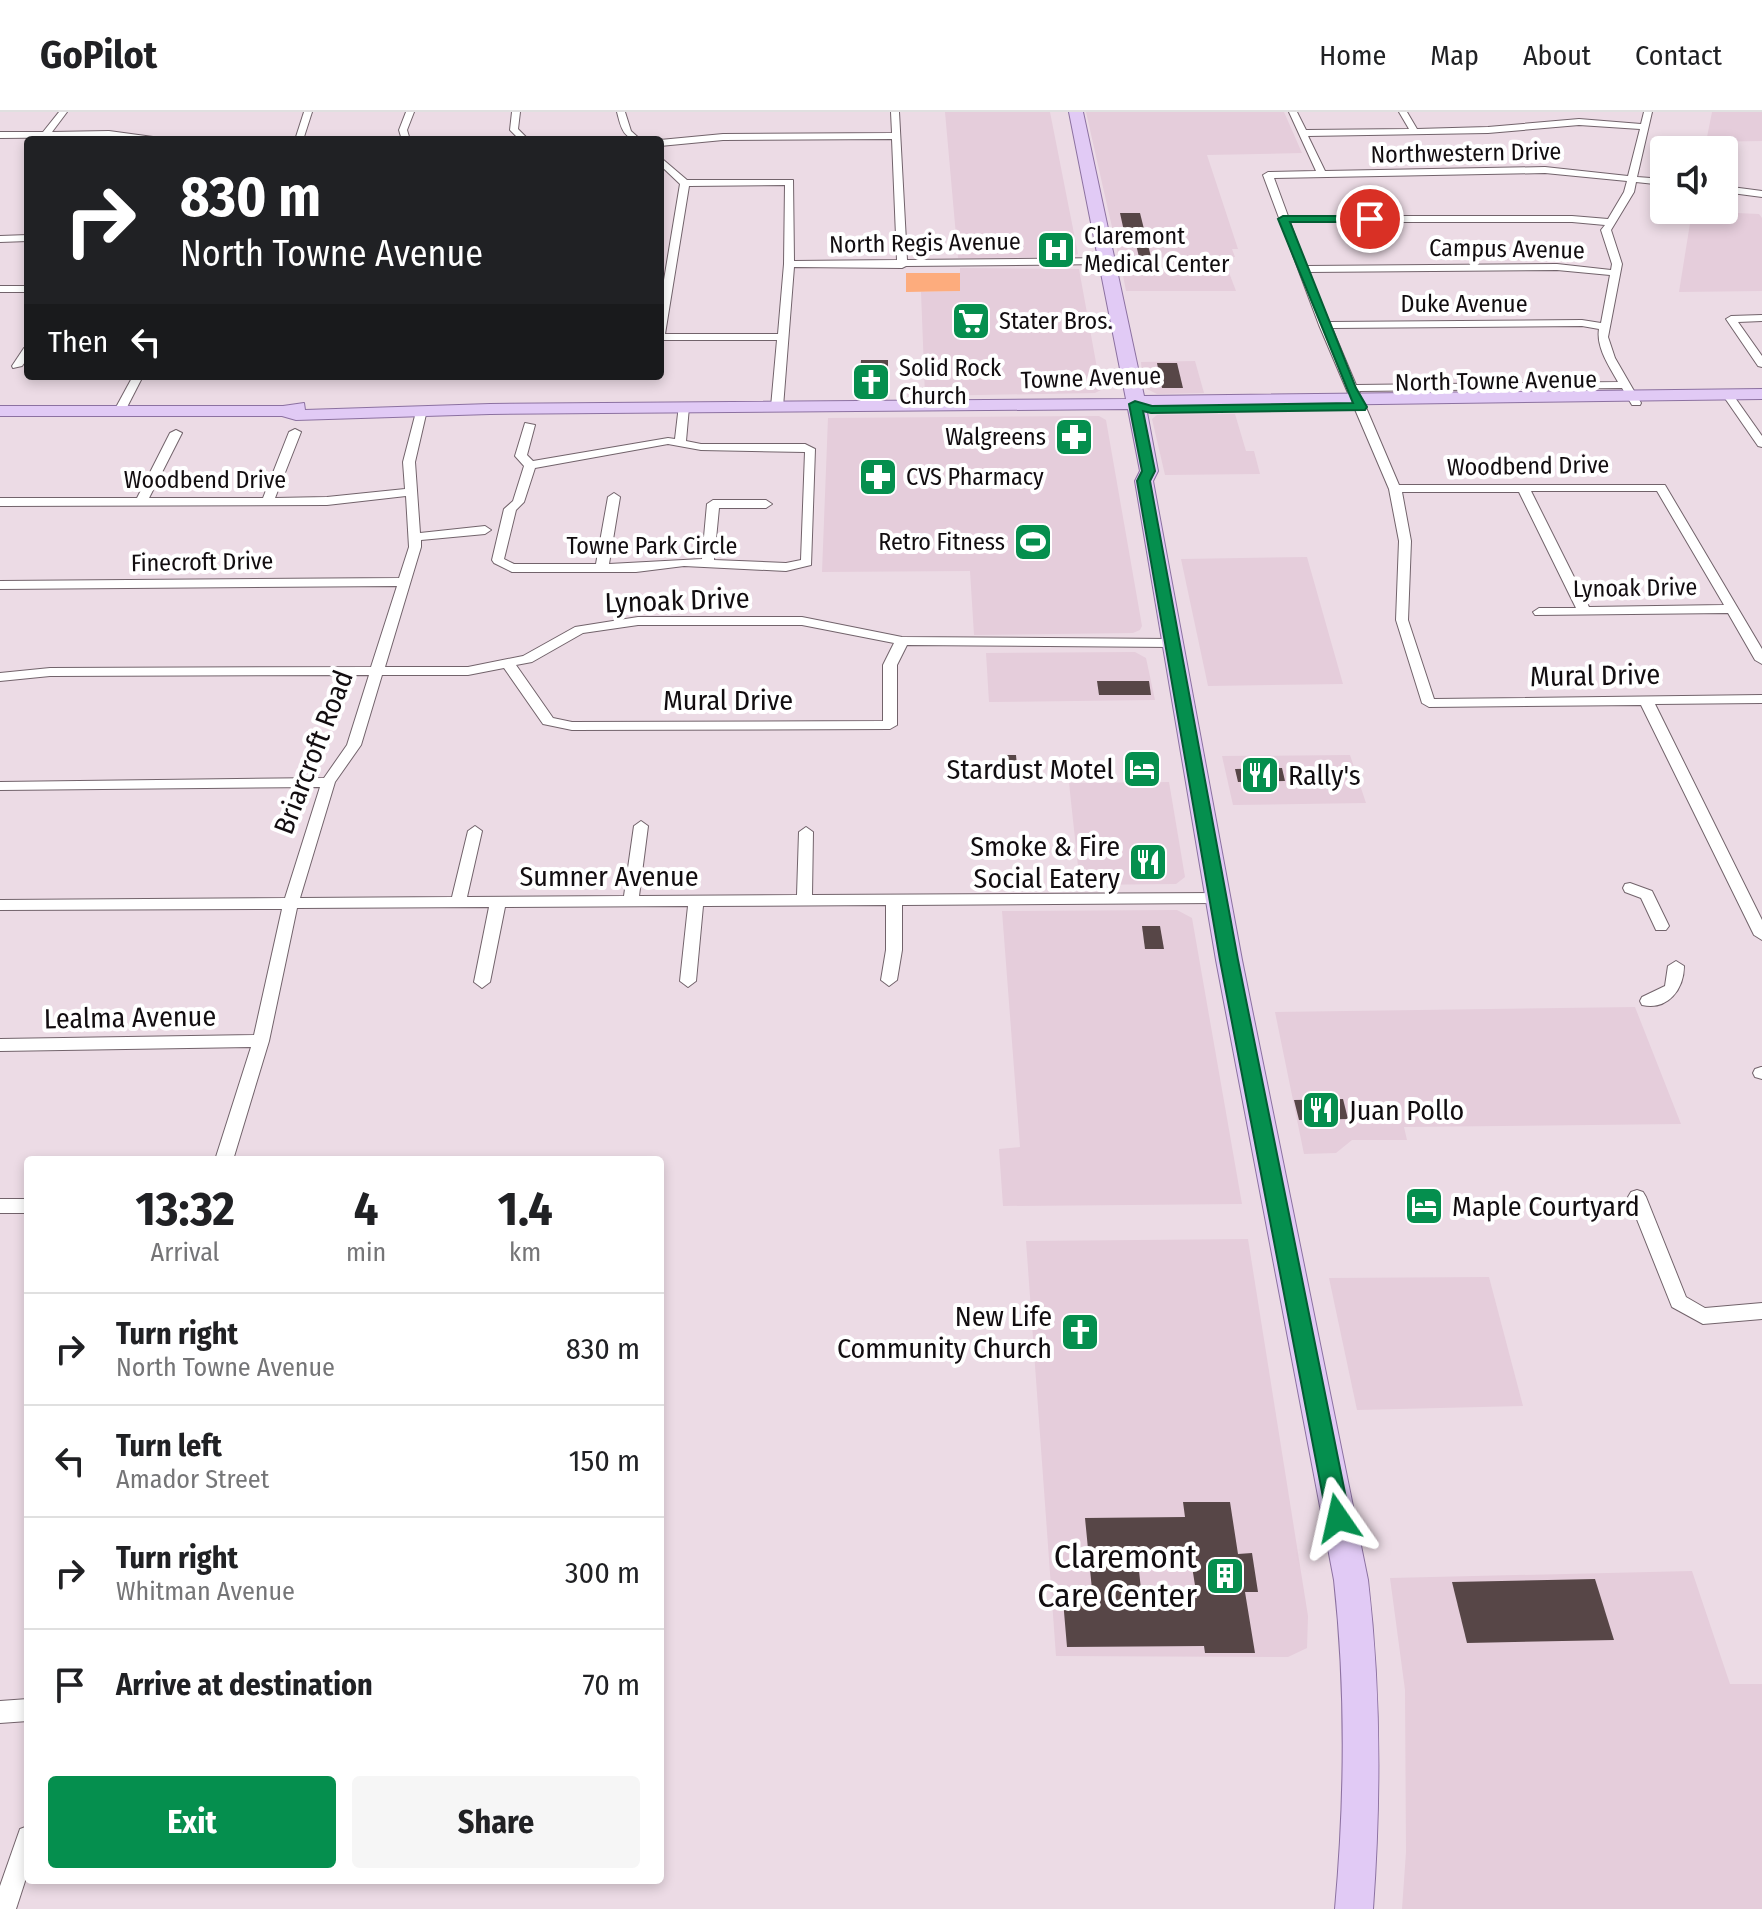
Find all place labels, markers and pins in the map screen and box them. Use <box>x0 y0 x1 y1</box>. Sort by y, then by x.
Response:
pin <box>1336 185 1404 253</box>
place label: Claremont Medical Center <box>1084 222 1230 278</box>
hospital icon: Claremont Medical Center <box>1035 229 1077 271</box>
supermarket icon: Stater Bros. <box>950 300 992 342</box>
place label: Stater Bros. <box>999 307 1113 335</box>
place label: Solid Rock Church <box>899 354 1002 410</box>
church icon: Solid Rock Church <box>850 361 892 403</box>
pharmacy icon: Walgreens <box>1053 416 1095 458</box>
place label: Walgreens <box>945 423 1046 451</box>
pharmacy icon: CVS Pharmacy <box>857 456 899 498</box>
place label: CVS Pharmacy <box>906 463 1044 491</box>
sports icon: Retro Fitness <box>1012 521 1054 563</box>
place label: Retro Fitness <box>878 528 1005 556</box>
hotel icon: Stardust Motel <box>1121 748 1163 790</box>
place label: Stardust Motel <box>947 753 1114 786</box>
restaurant icon: Rally's <box>1239 754 1281 796</box>
place label: Rally's <box>1288 759 1361 792</box>
place label: Smoke & Fire Social Eatery <box>970 830 1121 895</box>
restaurant icon: Smoke & Fire Social Eatery <box>1127 841 1169 883</box>
restaurant icon: Juan Pollo <box>1300 1089 1342 1131</box>
place label: Juan Pollo <box>1349 1094 1464 1127</box>
hotel icon: Maple Courtyard <box>1403 1185 1445 1227</box>
place label: Maple Courtyard <box>1452 1190 1640 1223</box>
place label: New Life Community Church <box>837 1300 1052 1365</box>
church icon: New Life Community Church <box>1059 1311 1101 1353</box>
place label: Claremont Care Center <box>1037 1536 1198 1616</box>
building icon: Claremont Care Center <box>1204 1555 1246 1597</box>

